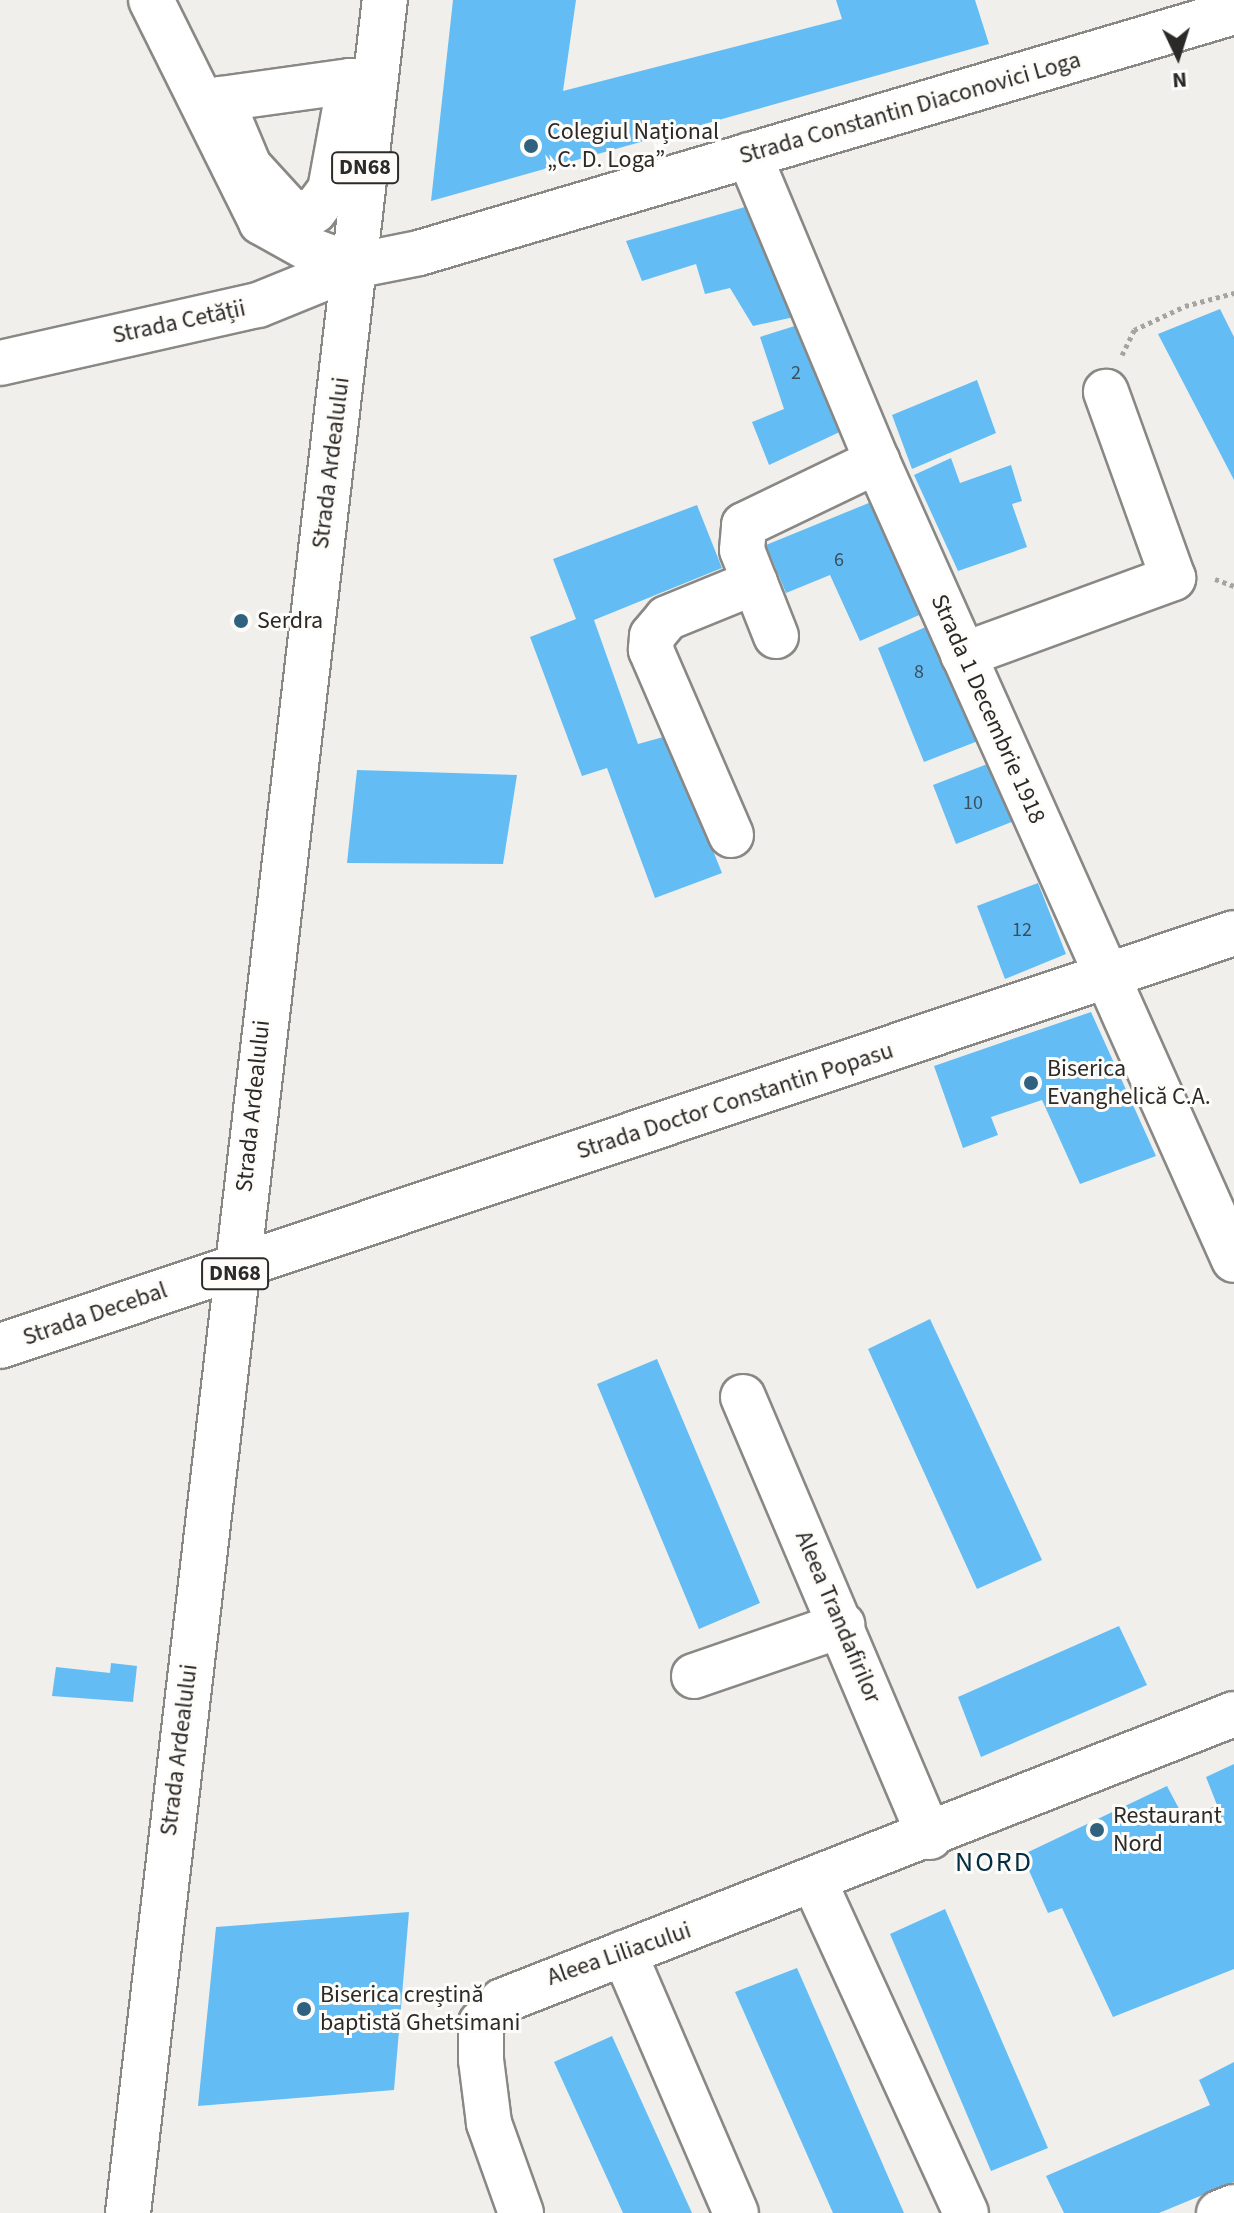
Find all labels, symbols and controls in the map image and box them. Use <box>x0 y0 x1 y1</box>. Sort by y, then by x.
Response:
north arrow <box>1138 16 1218 96</box>
street label: Strada Constantin Diaconovici Loga <box>736 45 1084 171</box>
text: N <box>1171 63 1188 96</box>
place label: Colegiul Național „C. D. Loga” <box>547 118 719 174</box>
marker: Colegiul Național „C. D. Loga” <box>522 137 540 155</box>
road number: DN68 <box>331 150 399 186</box>
street label: Strada Cetății <box>110 294 248 350</box>
house number: 2 <box>791 361 801 385</box>
street label: Strada Ardealului <box>306 375 356 551</box>
house number: 6 <box>834 548 844 572</box>
street label: Strada 1 Decembrie 1918 <box>924 590 1052 828</box>
place label: Serdra <box>257 607 323 635</box>
marker: Serdra <box>232 612 250 630</box>
house number: 8 <box>914 660 924 684</box>
house number: 10 <box>963 791 983 815</box>
house number: 12 <box>1012 918 1032 942</box>
street label: Strada Ardealului <box>230 1019 276 1193</box>
street label: Strada Doctor Constantin Popasu <box>573 1036 897 1166</box>
place label: Biserica Evanghelică C.A. <box>1047 1055 1211 1111</box>
marker: Biserica Evanghelică C.A. <box>1022 1074 1040 1092</box>
road number: DN68 <box>201 1256 269 1292</box>
street label: Strada Decebal <box>19 1276 171 1352</box>
street label: Aleea Trandafirilor <box>789 1527 887 1707</box>
street label: Strada Ardealului <box>154 1662 204 1838</box>
place label: Restaurant Nord <box>1113 1802 1222 1858</box>
marker: Restaurant Nord <box>1088 1821 1106 1839</box>
district label: NORD <box>955 1845 1033 1879</box>
street label: Aleea Liliacului <box>543 1916 695 1992</box>
place label: Biserica creștină baptistă Ghetsimani <box>320 1981 520 2037</box>
marker: Biserica creștină baptistă Ghetsimani <box>295 2000 313 2018</box>

